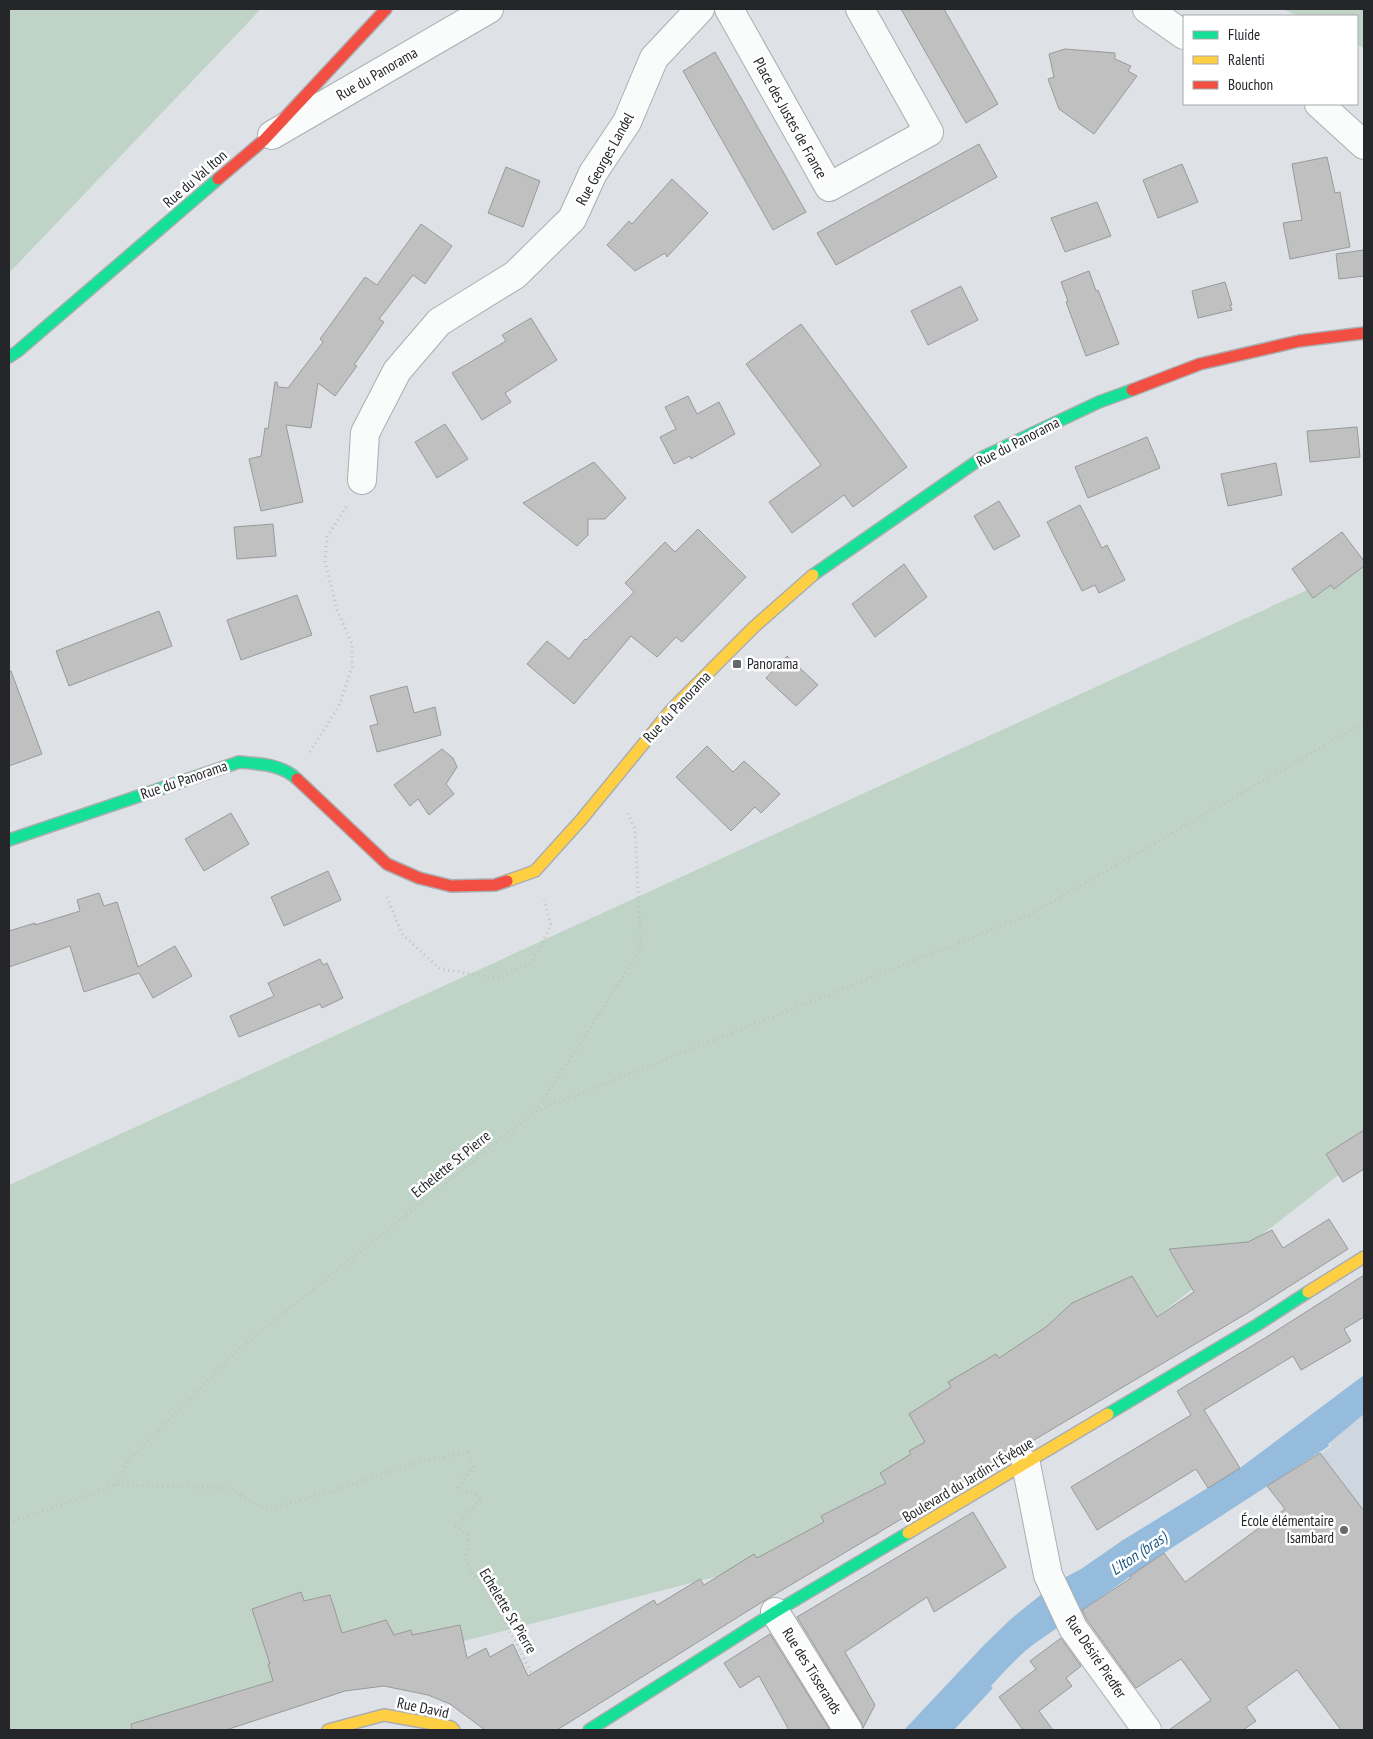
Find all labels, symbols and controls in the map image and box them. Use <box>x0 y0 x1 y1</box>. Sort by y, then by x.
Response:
legend <box>1183 15 1358 105</box>
text: Fluide <box>1228 25 1260 44</box>
street label: Rue du Panorama <box>333 43 421 104</box>
text: Ralenti <box>1228 50 1265 69</box>
street label: Place des Justes de France <box>749 54 832 182</box>
text: Bouchon <box>1228 75 1273 94</box>
street label: Rue Georges Landel <box>571 109 638 208</box>
street label: Rue du Val Iton <box>159 146 231 212</box>
street label: Rue du Panorama <box>973 413 1062 471</box>
place label: Panorama <box>747 654 798 673</box>
marker: Panorama <box>731 658 743 670</box>
street label: Rue du Panorama <box>639 667 714 746</box>
street label: Rue du Panorama <box>138 756 230 803</box>
street label: Echelette St Pierre <box>407 1126 494 1201</box>
street label: Boulevard du Jardin-l'Évêque <box>899 1433 1037 1526</box>
place label: École élémentaire Isambard <box>1241 1511 1334 1547</box>
marker: École élémentaire Isambard <box>1338 1524 1350 1536</box>
water label: L'Iton (bras) <box>1106 1526 1172 1579</box>
street label: Echelette St Pierre <box>476 1565 541 1657</box>
street label: Rue Désiré Piedfer <box>1062 1612 1132 1702</box>
street label: Rue des Tisserands <box>778 1624 847 1717</box>
street label: Rue David <box>395 1693 451 1722</box>

